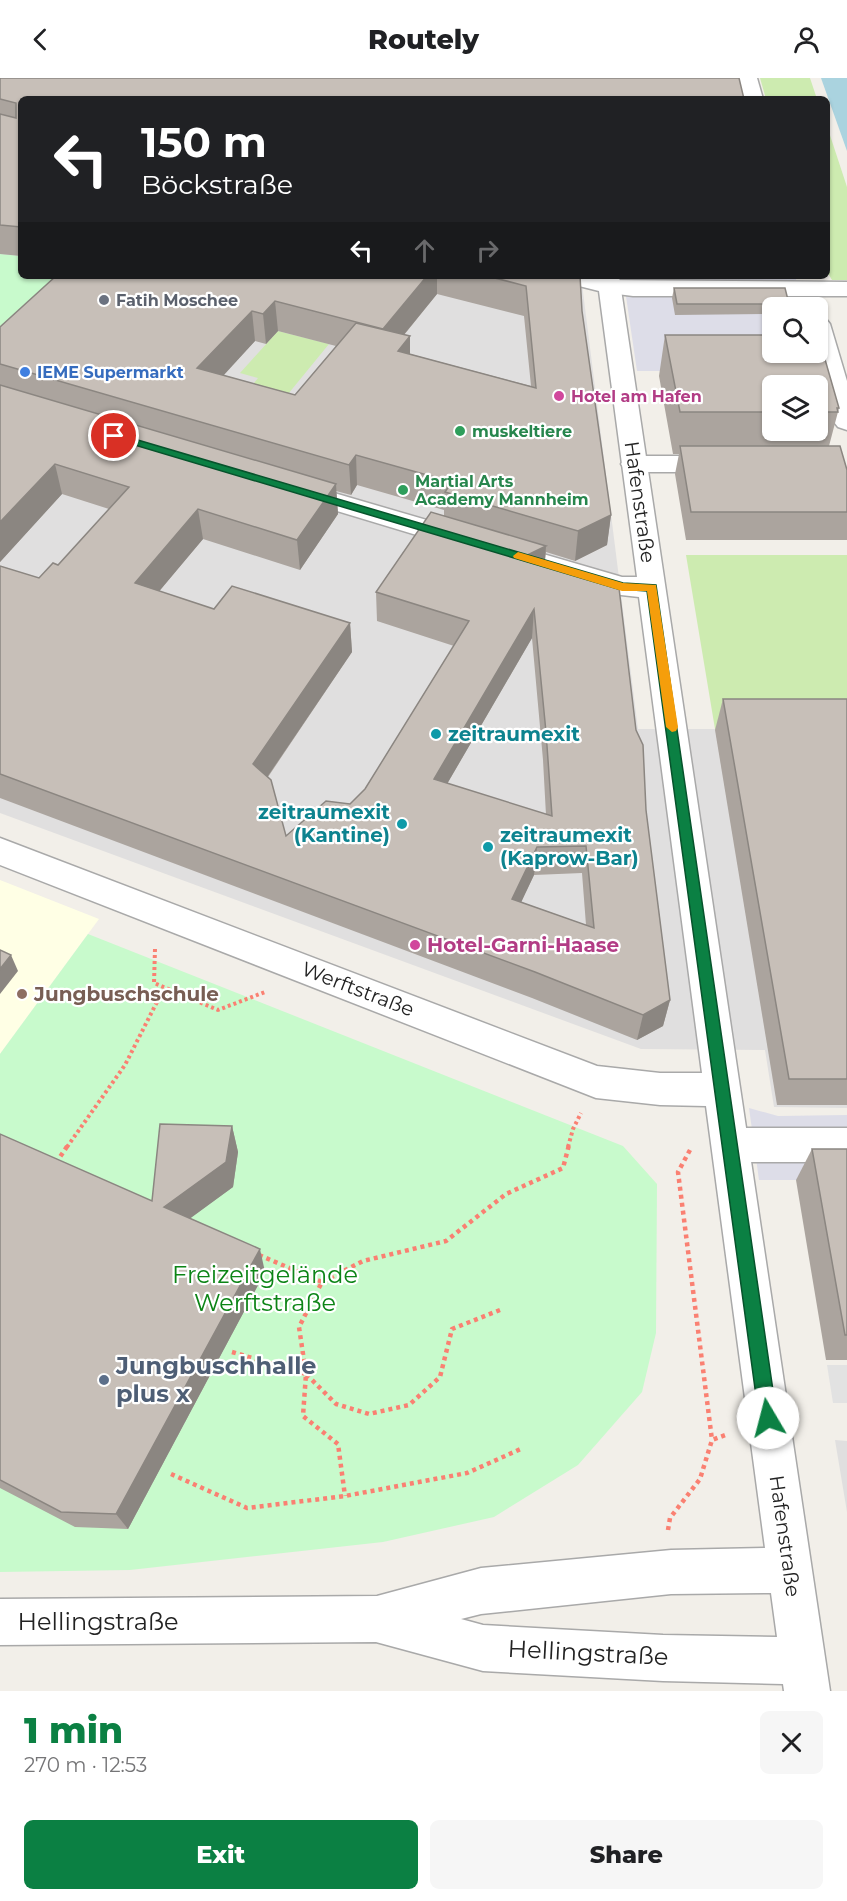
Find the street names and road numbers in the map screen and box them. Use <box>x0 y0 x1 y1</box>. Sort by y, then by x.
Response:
street label: Hafenstraße <box>620 440 660 564</box>
street label: Werftstraße <box>298 957 418 1021</box>
street label: Hafenstraße <box>765 1474 805 1598</box>
street label: Hellingstraße <box>18 1607 178 1636</box>
street label: Hellingstraße <box>507 1634 669 1671</box>

